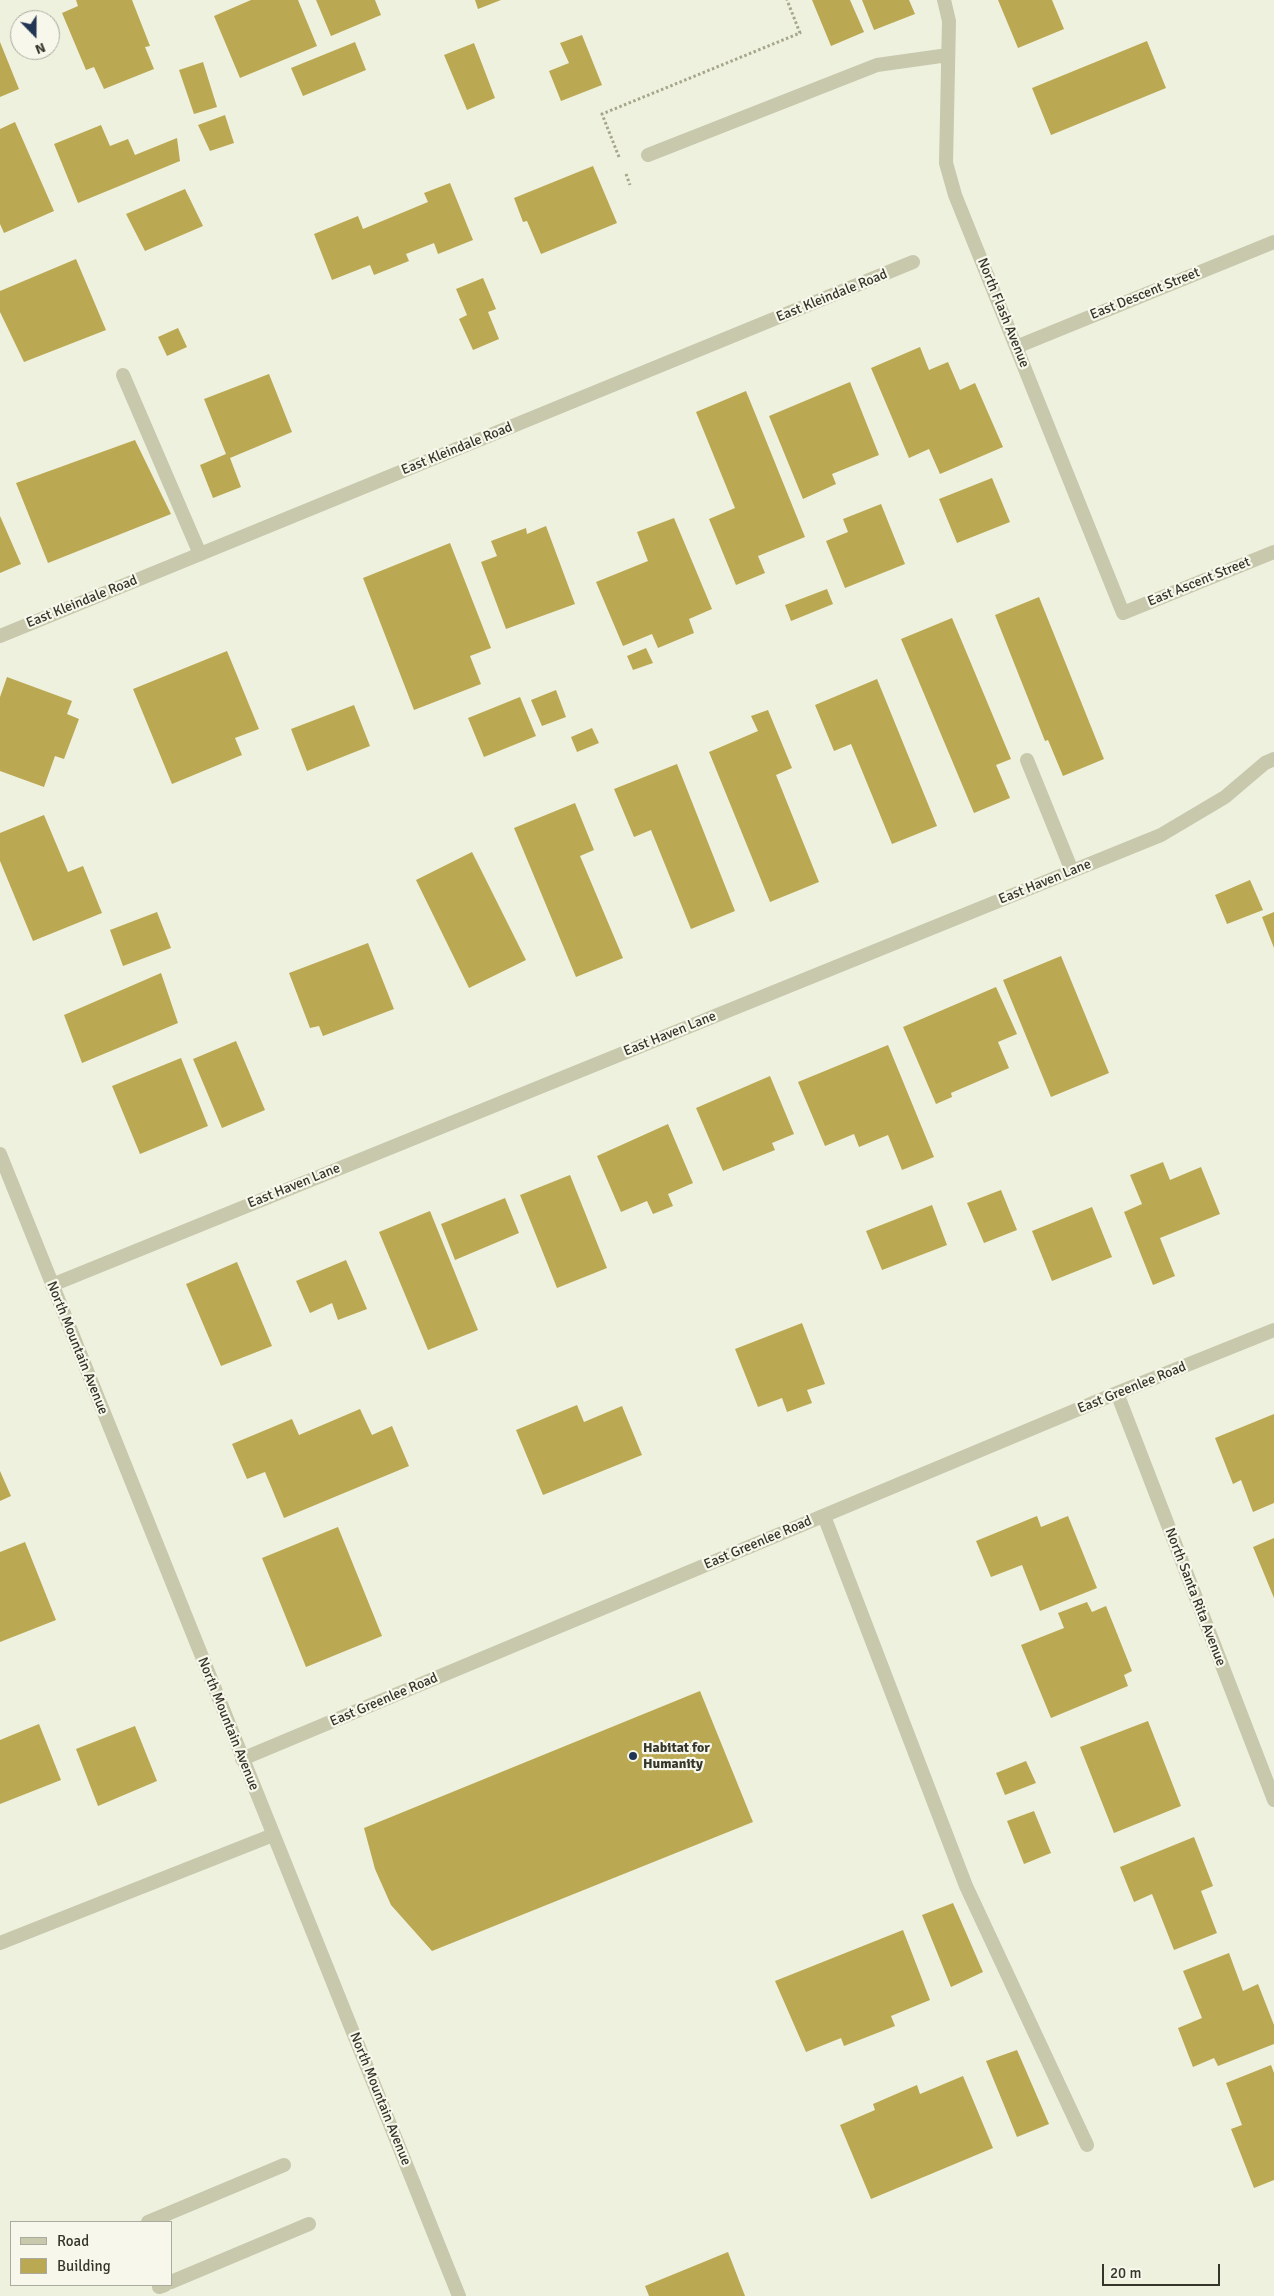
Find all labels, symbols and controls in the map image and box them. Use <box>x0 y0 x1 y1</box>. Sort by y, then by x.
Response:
north arrow <box>10 10 60 60</box>
text: N <box>33 39 48 58</box>
street label: North Flash Avenue <box>973 256 1033 370</box>
street label: East Descent Street <box>1088 264 1202 324</box>
street label: East Kleindale Road <box>774 266 890 326</box>
street label: East Kleindale Road <box>399 419 515 479</box>
street label: East Ascent Street <box>1145 554 1253 610</box>
street label: East Kleindale Road <box>24 572 140 632</box>
street label: East Haven Lane <box>996 856 1094 908</box>
street label: East Haven Lane <box>621 1008 719 1060</box>
street label: East Haven Lane <box>245 1160 343 1212</box>
street label: North Mountain Avenue <box>43 1279 111 1417</box>
street label: East Greenlee Road <box>1075 1359 1189 1417</box>
street label: East Greenlee Road <box>702 1513 814 1573</box>
street label: North Santa Rita Avenue <box>1161 1526 1229 1668</box>
street label: North Mountain Avenue <box>194 1655 262 1793</box>
street label: East Greenlee Road <box>328 1670 440 1730</box>
place label: Habitat for Humanity <box>643 1740 710 1772</box>
marker: Habitat for Humanity <box>627 1750 639 1762</box>
street label: North Mountain Avenue <box>346 2030 414 2168</box>
legend <box>10 2221 172 2286</box>
text: Road <box>57 2232 89 2250</box>
scale bar <box>1104 2254 1222 2286</box>
text: Building <box>57 2257 111 2275</box>
text: 20 m <box>1110 2264 1141 2282</box>

